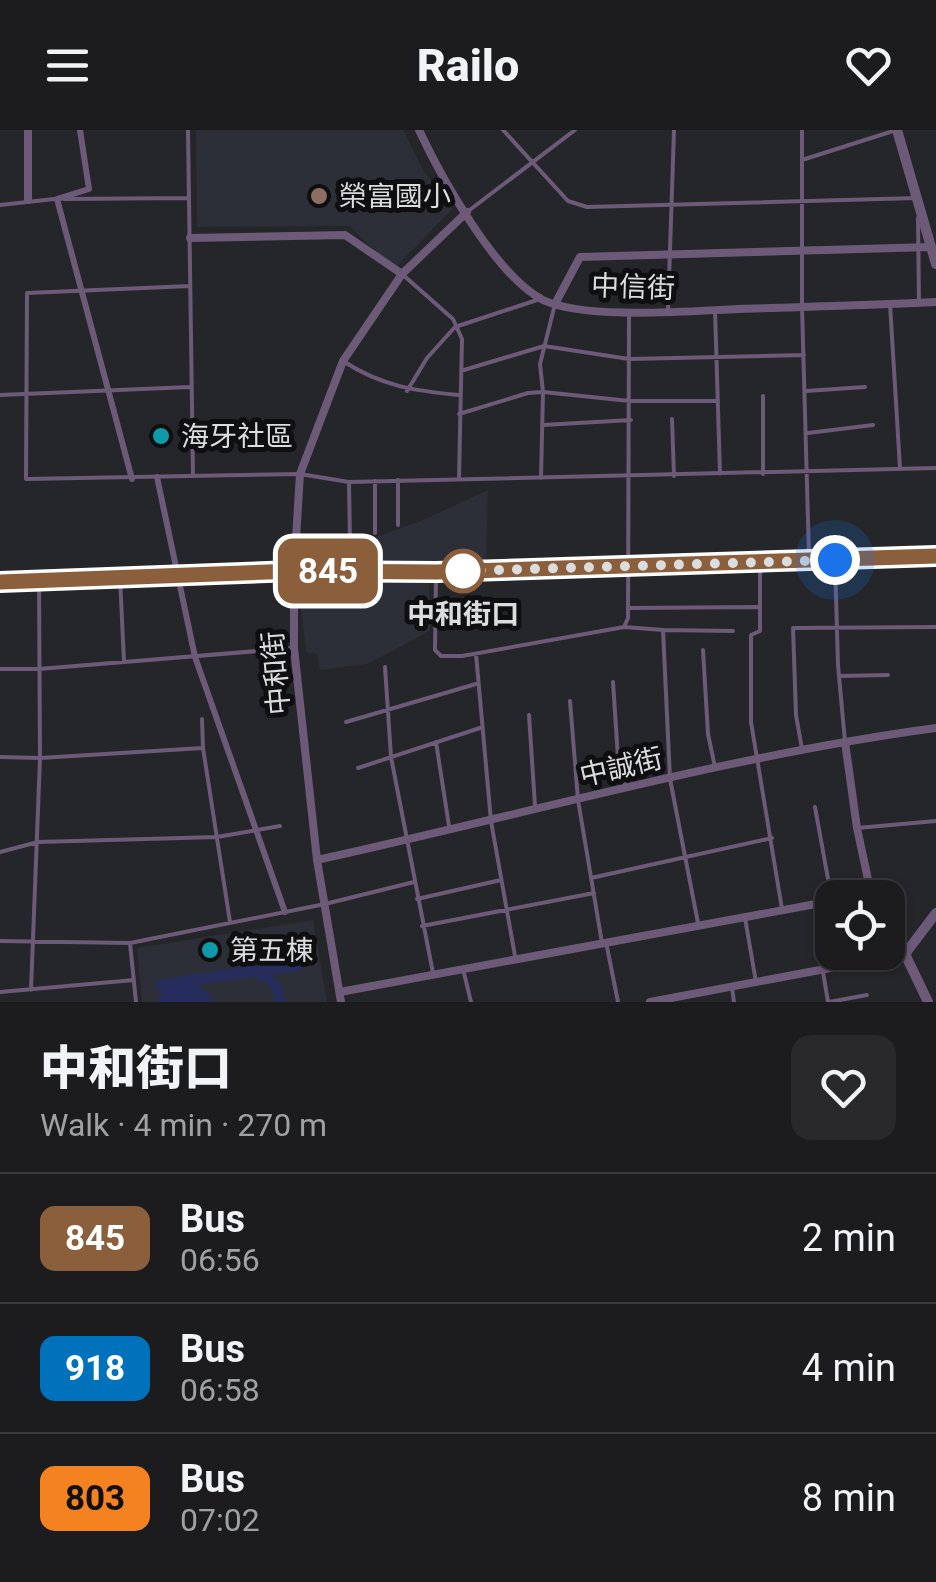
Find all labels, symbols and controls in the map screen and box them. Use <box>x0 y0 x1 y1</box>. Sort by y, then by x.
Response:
icon: menu <box>40 38 95 93</box>
icon: heart <box>841 38 896 93</box>
text: Railo <box>417 39 519 92</box>
place label: 榮富國小 <box>339 180 451 213</box>
marker: 榮富國小 <box>308 185 330 207</box>
street label: 中信街 <box>590 269 676 305</box>
place label: 海牙社區 <box>181 420 293 453</box>
marker: 海牙社區 <box>150 425 172 447</box>
your location <box>810 535 860 585</box>
line badge: 845 <box>270 538 386 604</box>
marker: 中和街口 <box>442 550 484 592</box>
text: 845 <box>298 551 358 592</box>
place label: 中和街口 <box>407 598 519 631</box>
street label: 中和街 <box>256 630 296 716</box>
street label: 中誠街 <box>576 741 666 793</box>
map controls <box>815 880 905 970</box>
button: locate <box>815 880 905 970</box>
place label: 第五棟 <box>230 934 314 967</box>
marker: 第五棟 <box>199 939 221 961</box>
button: heart <box>791 1035 896 1140</box>
text: 中和街口 <box>40 1040 232 1097</box>
text: Walk · 4 min · 270 m <box>40 1106 327 1144</box>
text: Bus <box>180 1197 245 1241</box>
text: 2 min <box>802 1216 896 1260</box>
text: 845 <box>65 1218 125 1259</box>
text: 06:56 <box>180 1241 260 1279</box>
text: Bus <box>180 1327 245 1371</box>
text: 4 min <box>802 1346 896 1390</box>
text: 918 <box>65 1348 125 1389</box>
text: 06:58 <box>180 1371 260 1409</box>
text: Bus <box>180 1457 245 1501</box>
text: 8 min <box>802 1476 896 1520</box>
text: 803 <box>65 1478 125 1519</box>
text: 07:02 <box>180 1501 260 1539</box>

